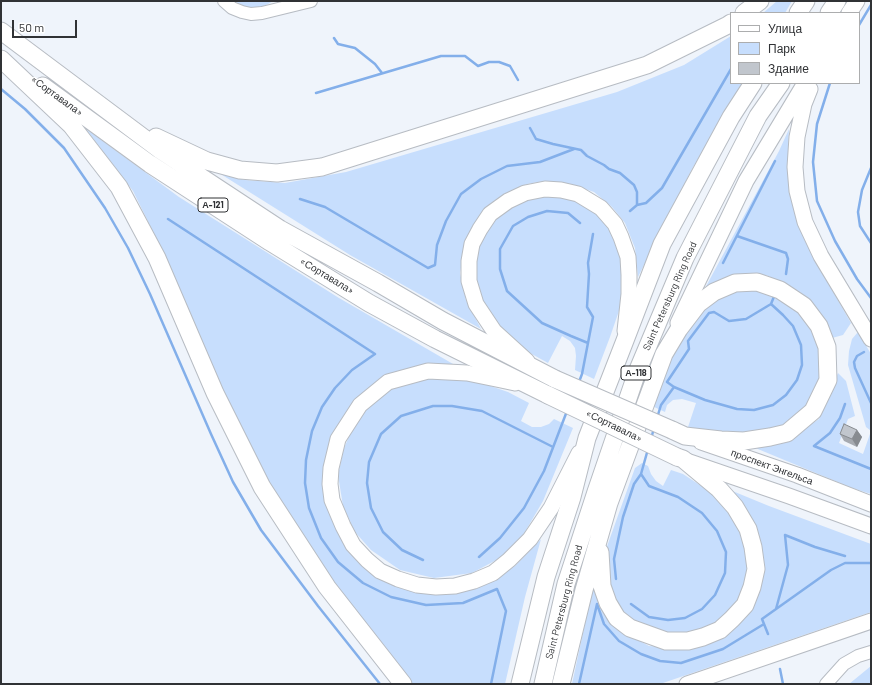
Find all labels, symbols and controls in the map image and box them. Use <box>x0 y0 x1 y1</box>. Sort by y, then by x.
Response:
scale bar <box>14 12 79 38</box>
legend <box>730 12 860 84</box>
text: 50 m <box>19 20 44 34</box>
text: Улица <box>768 21 802 35</box>
text: Парк <box>768 41 795 55</box>
text: Здание <box>768 61 809 75</box>
street label: «Сортавала» <box>29 73 85 119</box>
road number: А-121 <box>198 198 228 212</box>
street label: Saint Petersburg Ring Road <box>641 240 699 352</box>
street label: «Сортавала» <box>298 255 356 297</box>
road number: А-118 <box>621 366 651 380</box>
street label: «Сортавала» <box>584 407 644 445</box>
street label: проспект Энгельса <box>729 447 815 487</box>
street label: Saint Petersburg Ring Road <box>543 543 585 661</box>

